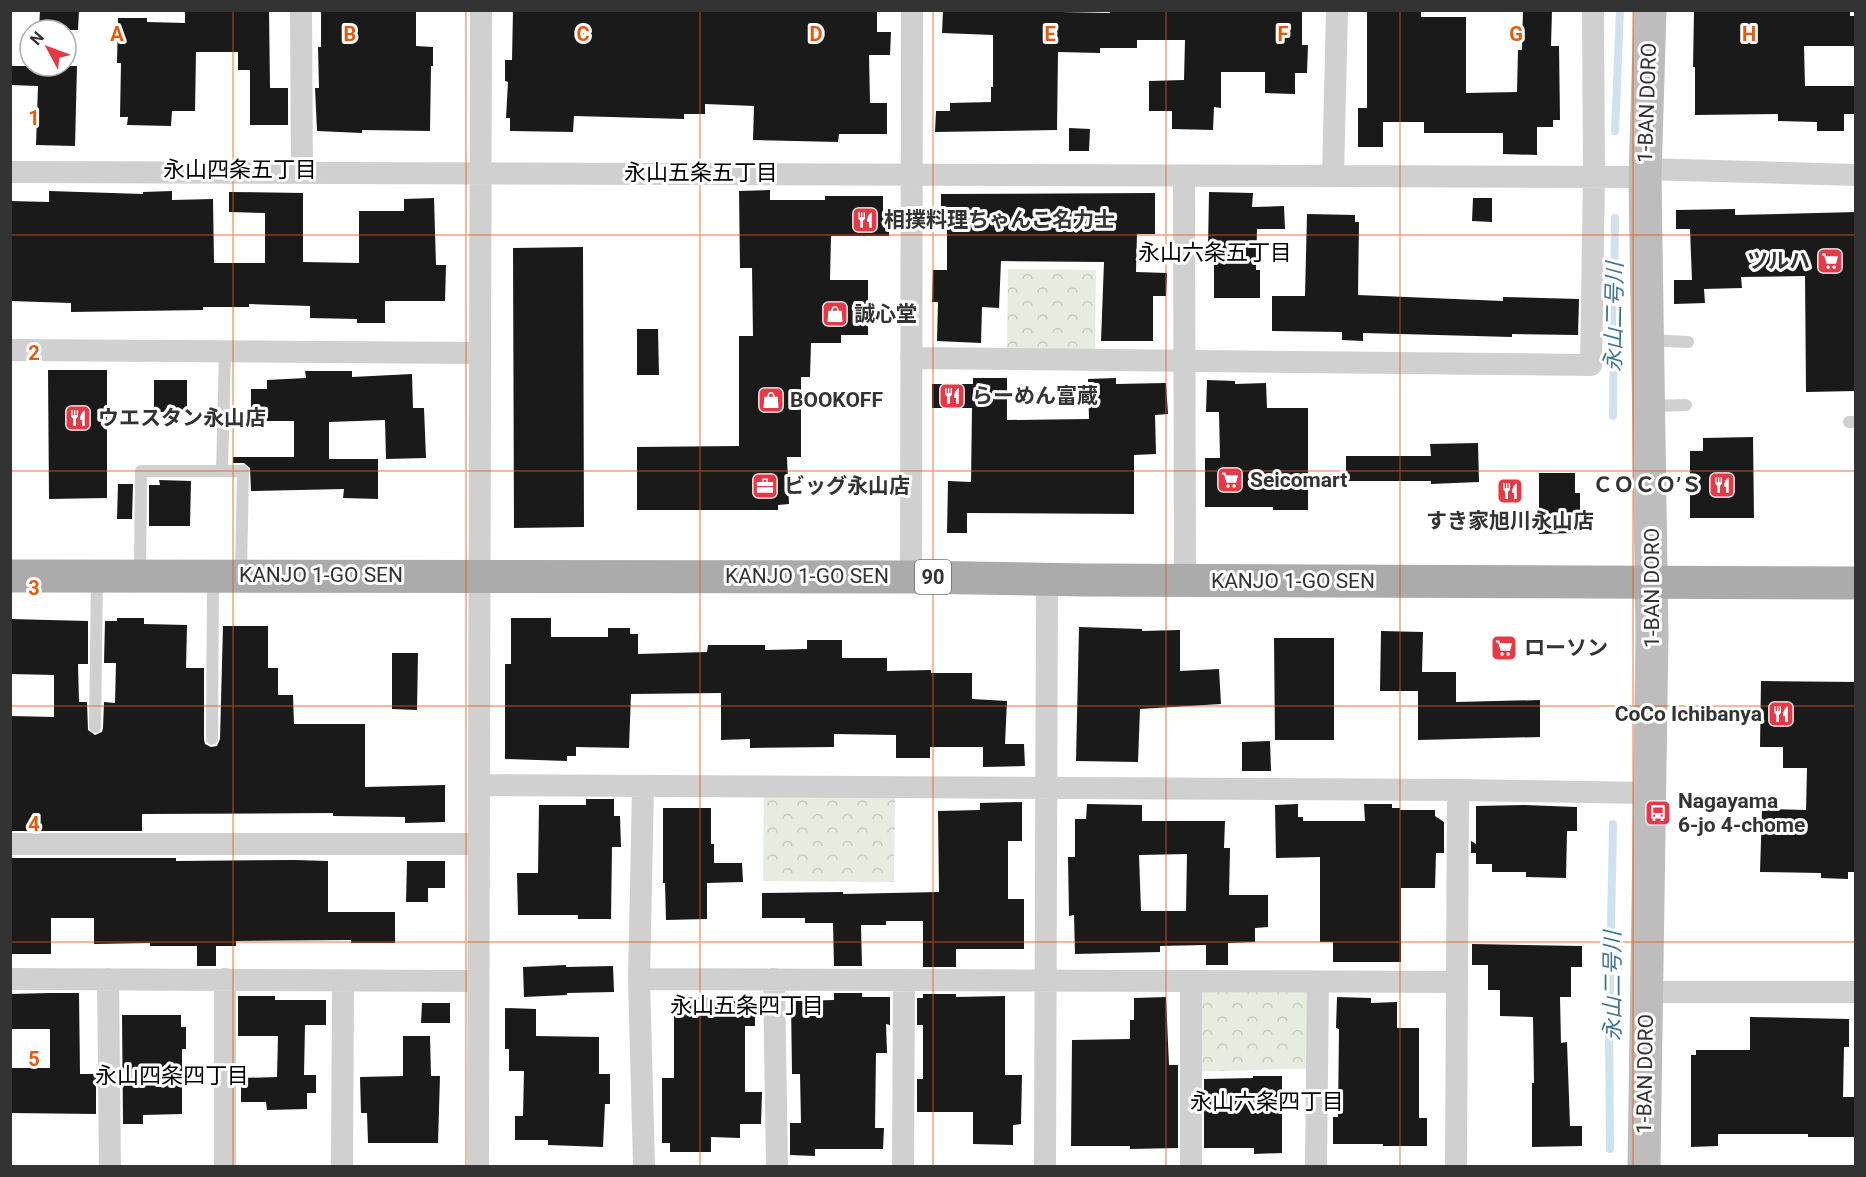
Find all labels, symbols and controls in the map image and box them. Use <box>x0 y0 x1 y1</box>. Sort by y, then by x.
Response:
north arrow <box>18 18 78 78</box>
text: A <box>110 22 124 46</box>
text: B <box>344 22 356 46</box>
text: C <box>576 22 590 46</box>
text: D <box>810 22 823 46</box>
text: E <box>1044 22 1056 46</box>
text: F <box>1278 22 1289 46</box>
text: G <box>1509 22 1523 46</box>
text: H <box>1742 22 1756 46</box>
text: N <box>26 28 48 49</box>
street label: 1-BAN DORO <box>1633 43 1661 163</box>
text: 1 <box>28 106 40 130</box>
district label: 永山四条五丁目 <box>163 157 317 182</box>
district label: 永山五条五丁目 <box>624 160 778 185</box>
restaurant icon: 相撲料理ちゃんこ名力士 <box>850 205 880 235</box>
place label: 相撲料理ちゃんこ名力士 <box>884 208 1115 232</box>
district label: 永山六条五丁目 <box>1138 240 1292 265</box>
supermarket icon: ツルハ <box>1815 246 1845 276</box>
place label: ツルハ <box>1747 249 1810 273</box>
water label: 永山二号川 <box>1601 260 1627 372</box>
shop icon: 誠心堂 <box>820 299 850 329</box>
place label: 誠心堂 <box>854 302 917 326</box>
text: 2 <box>28 341 40 365</box>
restaurant icon: らーめん富蔵 <box>937 381 967 411</box>
place label: らーめん富蔵 <box>972 384 1098 408</box>
shop icon: BOOKOFF <box>756 385 786 415</box>
place label: BOOKOFF <box>790 388 883 412</box>
restaurant icon: ウエスタン永山店 <box>63 403 93 433</box>
place label: ウエスタン永山店 <box>98 406 266 430</box>
supermarket icon: Seicomart <box>1215 465 1245 495</box>
place label: Seicomart <box>1250 468 1347 492</box>
restaurant icon: ＣＯＣＯ’Ｓ <box>1707 470 1737 500</box>
office icon: ビッグ永山店 <box>750 471 780 501</box>
place label: ＣＯＣＯ’Ｓ <box>1592 473 1702 497</box>
place label: ビッグ永山店 <box>784 474 910 498</box>
restaurant icon: すき家旭川永山店 <box>1495 476 1525 506</box>
place label: すき家旭川永山店 <box>1426 509 1594 533</box>
street label: 1-BAN DORO <box>1640 528 1664 648</box>
road number: 90 <box>915 560 951 594</box>
street label: KANJO 1-GO SEN <box>239 563 403 587</box>
street label: KANJO 1-GO SEN <box>725 564 889 588</box>
street label: KANJO 1-GO SEN <box>1211 569 1375 593</box>
text: 3 <box>28 576 40 600</box>
supermarket icon: ローソン <box>1489 633 1519 663</box>
place label: ローソン <box>1524 636 1608 660</box>
restaurant icon: CoCo Ichibanya <box>1766 699 1796 729</box>
place label: CoCo Ichibanya <box>1615 702 1762 726</box>
place label: Nagayama 6-jo 4-chome <box>1678 789 1805 837</box>
bus stop icon: Nagayama 6-jo 4-chome <box>1643 798 1673 828</box>
text: 4 <box>28 812 40 836</box>
water label: 永山二号川 <box>1600 929 1625 1041</box>
district label: 永山五条四丁目 <box>670 993 824 1018</box>
street label: 1-BAN DORO <box>1632 1014 1658 1134</box>
text: 5 <box>28 1047 40 1071</box>
district label: 永山四条四丁目 <box>95 1063 249 1088</box>
district label: 永山六条四丁目 <box>1190 1089 1344 1114</box>

